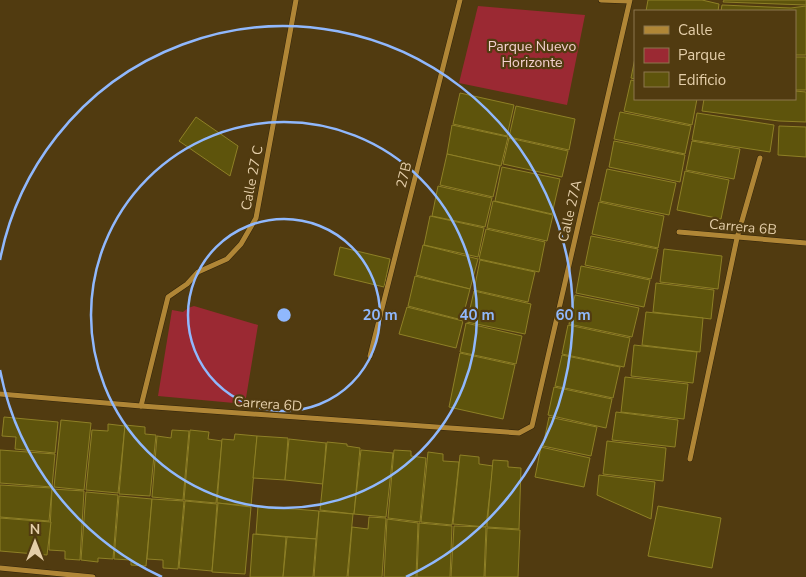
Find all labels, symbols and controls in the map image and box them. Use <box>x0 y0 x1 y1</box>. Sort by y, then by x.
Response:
legend <box>634 10 796 100</box>
text: Calle <box>678 20 713 40</box>
park label: Parque Nuevo Horizonte <box>488 37 576 72</box>
text: Parque <box>678 45 726 65</box>
text: Edificio <box>678 70 726 90</box>
street label: Calle 27 C <box>236 144 268 212</box>
street label: 27B <box>392 160 416 190</box>
street label: Calle 27A <box>554 178 586 244</box>
street label: Carrera 6B <box>708 215 778 239</box>
text: 20 m <box>362 305 398 325</box>
text: 40 m <box>459 305 495 325</box>
text: 60 m <box>555 305 591 325</box>
centre of rings <box>275 306 293 324</box>
street label: Carrera 6D <box>233 392 303 416</box>
north arrow <box>10 517 60 567</box>
text: N <box>30 520 40 539</box>

